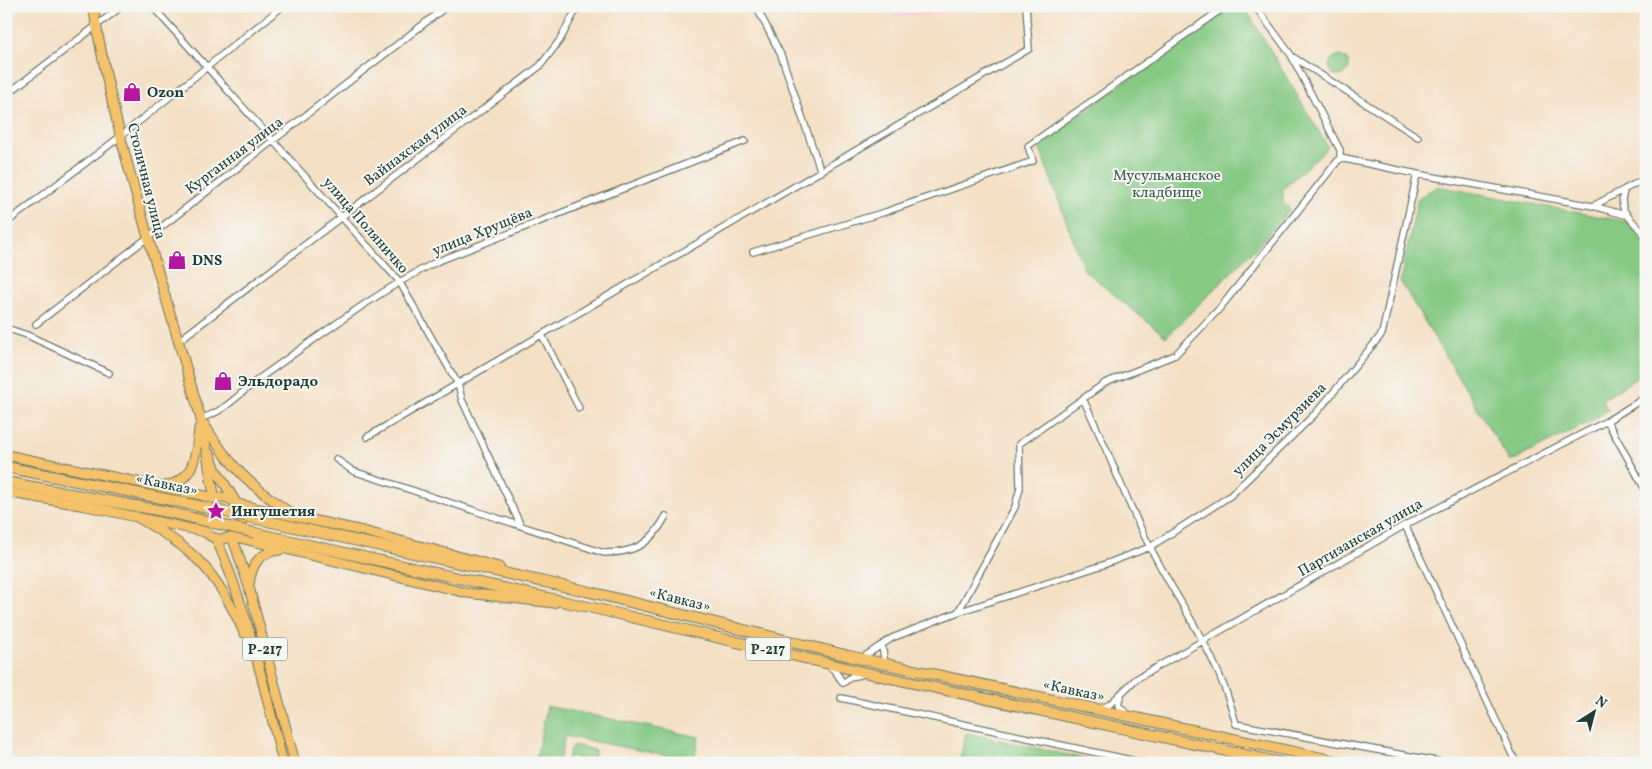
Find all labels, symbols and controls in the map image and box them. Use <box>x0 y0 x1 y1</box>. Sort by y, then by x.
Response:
shop icon: Ozon <box>121 81 143 103</box>
place label: Ozon <box>147 83 184 104</box>
street label: Вайнахская улица <box>360 100 472 192</box>
street label: Курганная улица <box>182 112 288 200</box>
street label: Столичная улица <box>121 121 170 242</box>
park label: Мусульманское кладбище <box>1113 166 1221 204</box>
street label: улица Поляничко <box>317 173 413 279</box>
street label: улица Хрущёва <box>429 203 536 262</box>
shop icon: DNS <box>166 249 188 271</box>
place label: DNS <box>192 251 222 272</box>
shop icon: Эльдорадо <box>212 370 234 392</box>
place label: Эльдорадо <box>238 372 319 393</box>
street label: улица Эсмурзиева <box>1228 378 1332 482</box>
street label: «Кавказ» <box>134 469 200 502</box>
street label: Партизанская улица <box>1295 494 1427 583</box>
place icon: Ингушетия <box>205 500 227 522</box>
place label: Ингушетия <box>231 502 316 523</box>
street label: «Кавказ» <box>647 583 713 618</box>
road number: Р-217 <box>242 638 288 661</box>
road number: Р-217 <box>746 638 790 661</box>
street label: «Кавказ» <box>1041 675 1107 708</box>
north arrow <box>1570 686 1620 736</box>
text: N <box>1591 692 1610 713</box>

